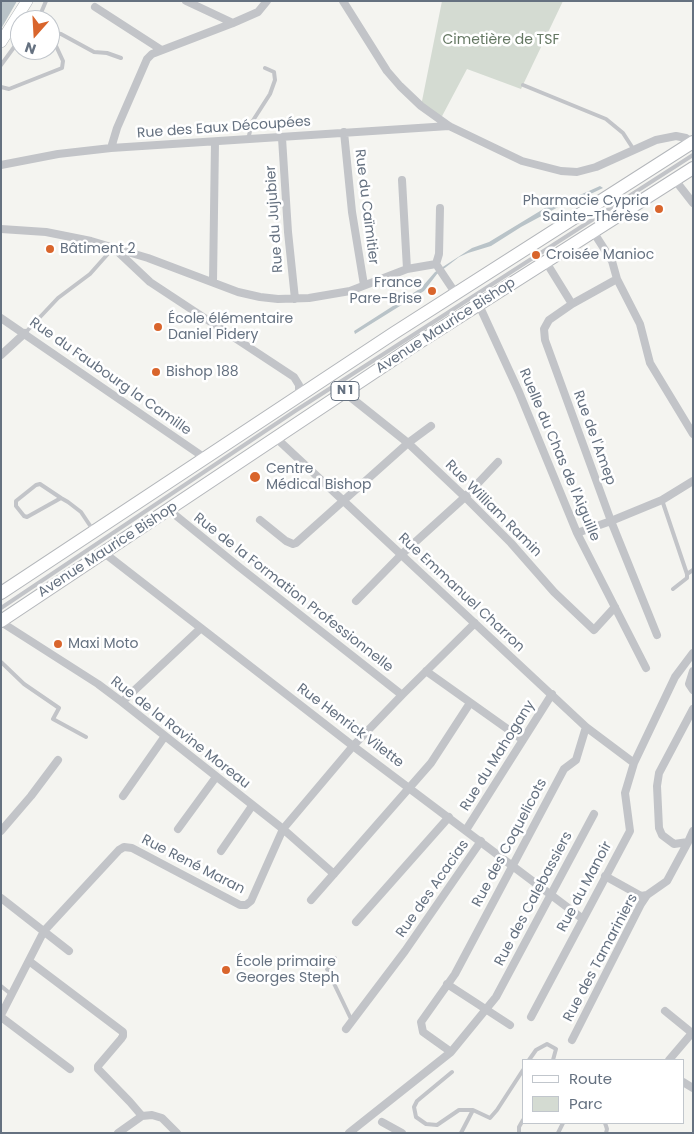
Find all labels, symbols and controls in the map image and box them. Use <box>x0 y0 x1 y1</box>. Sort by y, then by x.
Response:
north arrow <box>10 10 60 60</box>
park label: Cimetière de TSF <box>443 32 559 48</box>
text: N <box>22 37 39 59</box>
street label: Rue des Eaux Découpées <box>136 114 312 142</box>
street label: Rue du Caïmitier <box>351 148 381 266</box>
street label: Rue du Jujubier <box>263 165 287 273</box>
place label: Pharmacie Cypria Sainte-Thérèse <box>523 193 649 226</box>
marker: Pharmacie Cypria Sainte-Thérèse <box>653 203 665 215</box>
place label: Bâtiment 2 <box>60 241 136 257</box>
marker: Bâtiment 2 <box>44 243 56 255</box>
place label: Croisée Manioc <box>546 247 654 263</box>
marker: Croisée Manioc <box>530 249 542 261</box>
place label: France Pare-Brise <box>350 275 422 308</box>
street label: Avenue Maurice Bishop <box>373 275 519 377</box>
marker: France Pare-Brise <box>426 285 438 297</box>
place label: École élémentaire Daniel Pidery <box>168 311 293 344</box>
street label: Rue du Faubourg la Camille <box>26 315 194 439</box>
marker: École élémentaire Daniel Pidery <box>152 321 164 333</box>
place label: Bishop 188 <box>166 364 239 380</box>
marker: Bishop 188 <box>150 366 162 378</box>
street label: Ruelle du Chas de l'Aiguille <box>515 366 603 544</box>
road number: N 1 <box>331 382 359 401</box>
street label: Rue de l'Amep <box>569 388 619 488</box>
street label: Rue William Ramin <box>441 457 545 561</box>
place label: Centre Médical Bishop <box>266 461 372 494</box>
marker: Centre Médical Bishop <box>248 470 262 484</box>
street label: Avenue Maurice Bishop <box>35 499 181 601</box>
street label: Rue de la Formation Professionnelle <box>190 510 396 676</box>
street label: Rue Emmanuel Charron <box>394 530 528 656</box>
place label: Maxi Moto <box>68 636 138 652</box>
marker: Maxi Moto <box>52 638 64 650</box>
street label: Rue de la Ravine Moreau <box>107 673 253 793</box>
street label: Rue Henrick Vilette <box>293 680 407 772</box>
street label: Rue du Mahogany <box>457 698 539 814</box>
street label: Rue des Coquelicots <box>469 776 551 910</box>
street label: Rue des Calebassiers <box>491 829 577 969</box>
street label: Rue René Maran <box>139 832 247 898</box>
street label: Rue des Acacias <box>393 837 473 941</box>
street label: Rue du Manoir <box>554 839 616 935</box>
street label: Rue des Tamariniers <box>560 891 642 1025</box>
place label: École primaire Georges Steph <box>236 954 339 986</box>
marker: École primaire Georges Steph <box>220 964 232 976</box>
legend <box>522 1059 684 1124</box>
text: Route <box>569 1068 612 1089</box>
text: Parc <box>569 1093 603 1114</box>

